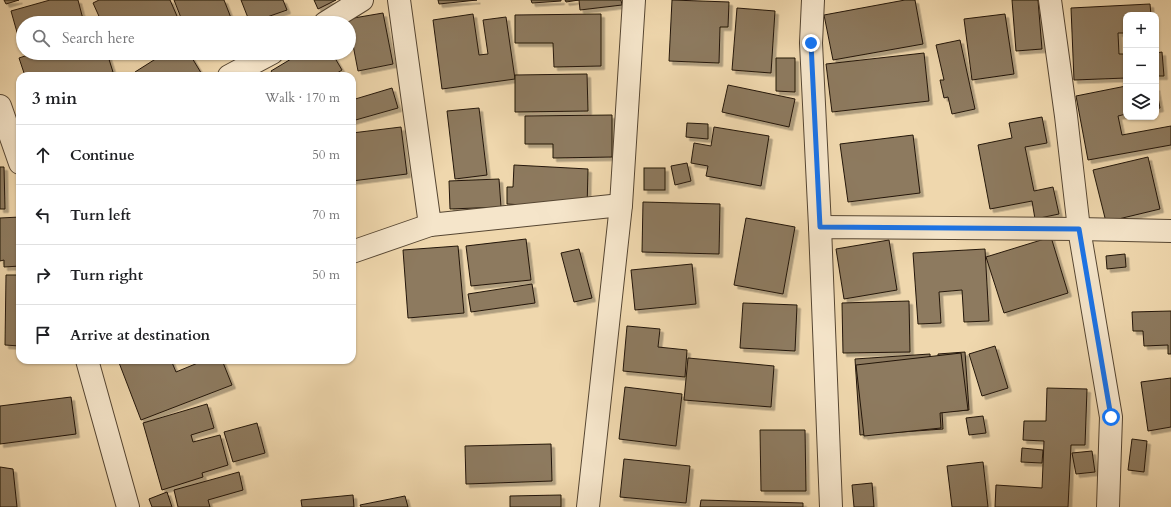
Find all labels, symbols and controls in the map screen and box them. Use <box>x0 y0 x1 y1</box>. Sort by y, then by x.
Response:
map controls <box>1123 12 1159 120</box>
button: + <box>1123 12 1159 48</box>
search box <box>16 16 356 60</box>
icon: search <box>30 27 52 49</box>
text: Search here <box>62 28 135 48</box>
route end <box>802 34 820 52</box>
button: − <box>1123 48 1159 84</box>
button: layers <box>1123 84 1159 120</box>
text: 3 min <box>32 87 77 110</box>
text: Walk · 170 m <box>265 89 340 107</box>
icon: ahead <box>32 144 54 166</box>
text: Continue <box>70 145 135 165</box>
text: 50 m <box>312 146 340 164</box>
icon: left <box>32 204 54 226</box>
text: Turn left <box>70 205 131 225</box>
text: 70 m <box>312 206 340 224</box>
icon: right <box>32 264 54 286</box>
text: Turn right <box>70 265 143 285</box>
text: 50 m <box>312 266 340 284</box>
icon: arrive <box>32 324 54 346</box>
text: Arrive at destination <box>70 325 210 345</box>
route start <box>1102 408 1120 426</box>

